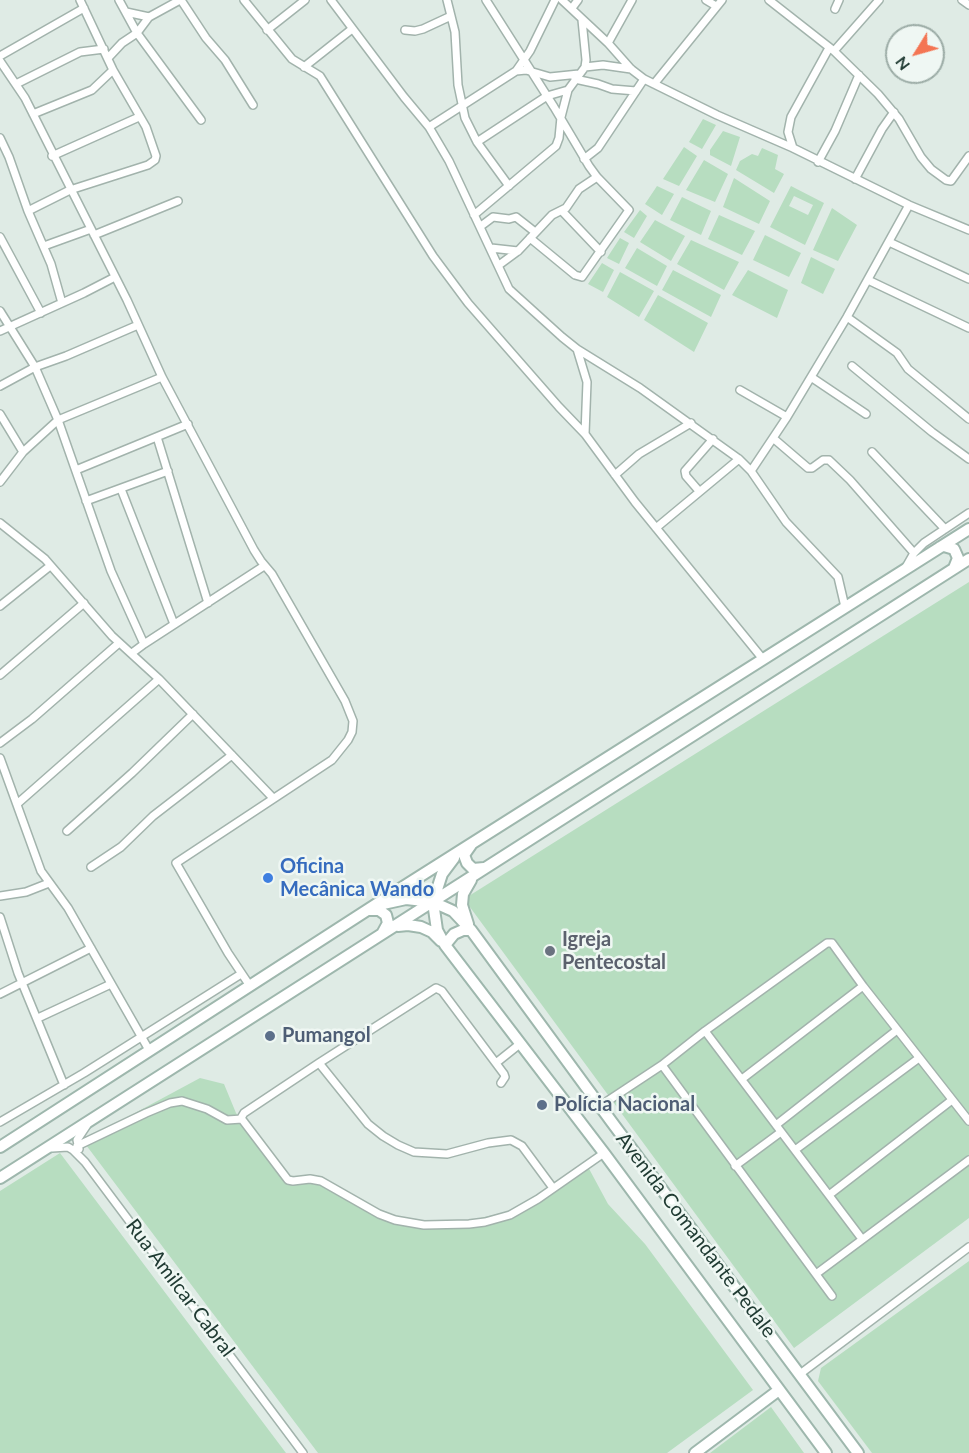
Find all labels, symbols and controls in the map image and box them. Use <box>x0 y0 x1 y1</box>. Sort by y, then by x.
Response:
north arrow <box>885 24 945 84</box>
text: N <box>891 53 913 75</box>
place label: Oficina Mecânica Wando <box>280 855 434 902</box>
marker: Oficina Mecânica Wando <box>261 871 275 885</box>
place label: Igreja Pentecostal <box>562 928 666 975</box>
marker: Igreja Pentecostal <box>543 944 557 958</box>
place label: Pumangol <box>282 1024 371 1048</box>
marker: Pumangol <box>263 1029 277 1043</box>
place label: Polícia Nacional <box>554 1093 695 1117</box>
marker: Polícia Nacional <box>535 1098 549 1112</box>
street label: Avenida Comandante Pedale <box>611 1128 781 1342</box>
street label: Rua Amilcar Cabral <box>120 1215 240 1361</box>

